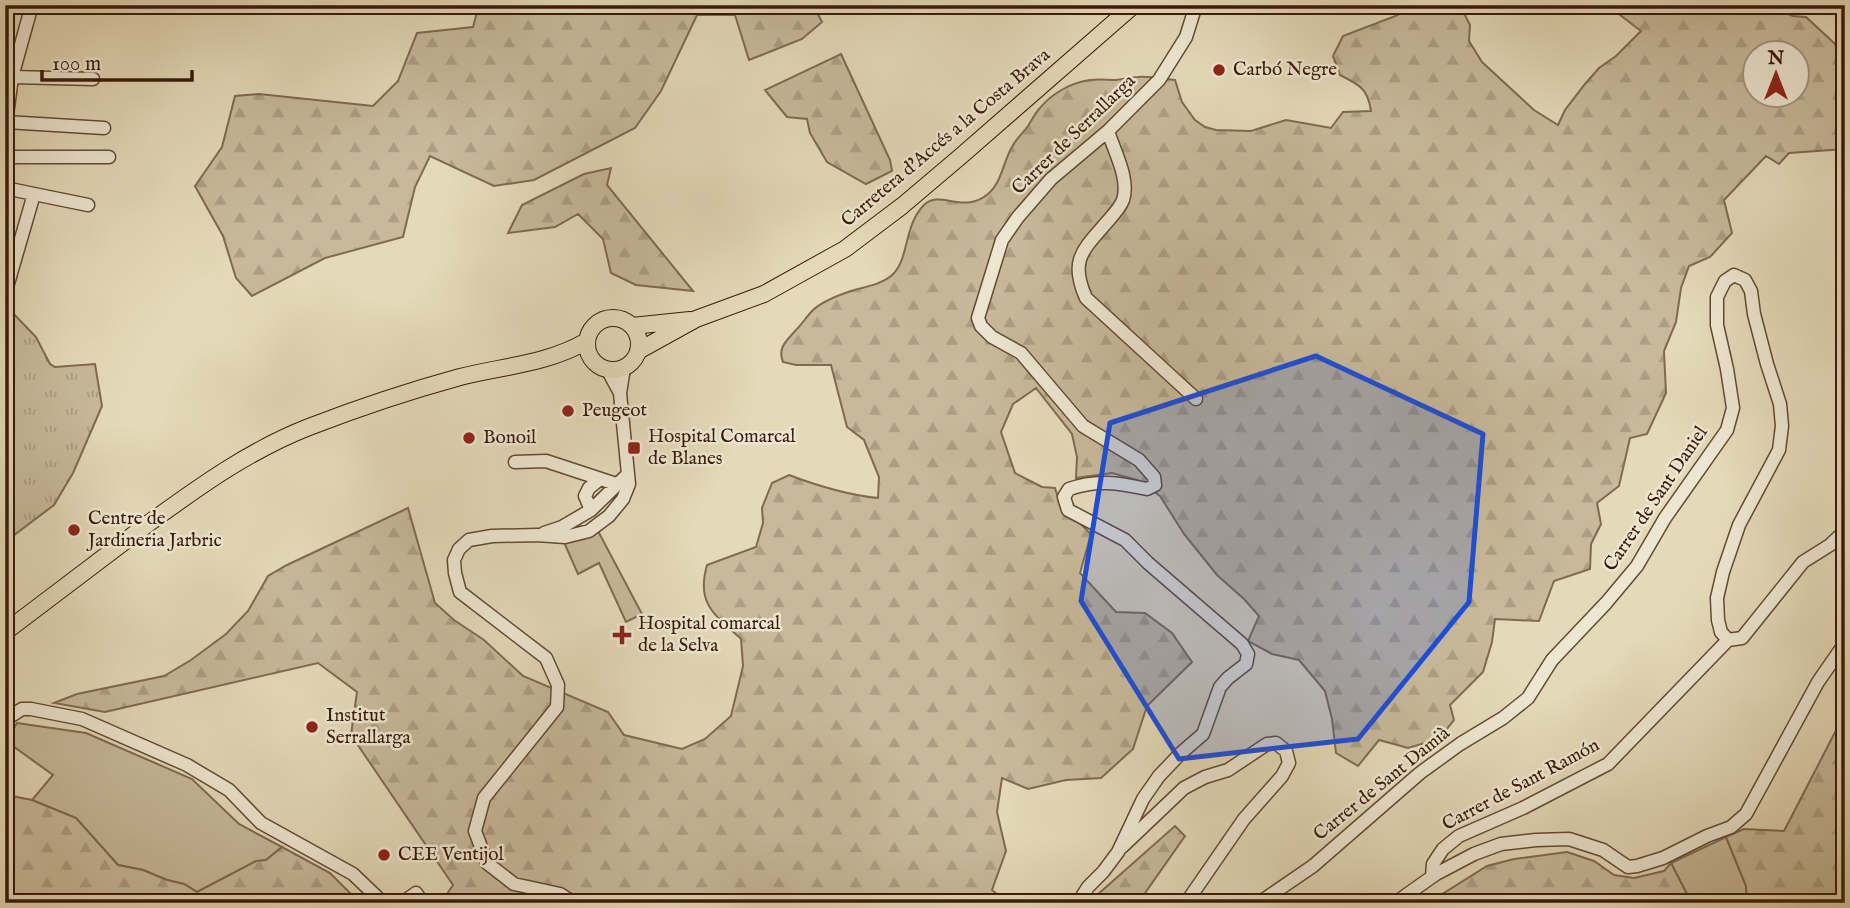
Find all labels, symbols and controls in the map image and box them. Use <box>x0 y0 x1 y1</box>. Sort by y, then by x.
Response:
scale bar <box>42 38 192 82</box>
north arrow <box>1742 38 1812 108</box>
street label: Carretera d'Accés a la Costa Brava <box>836 43 1056 233</box>
text: N <box>1767 47 1785 71</box>
text: 100 m <box>52 51 101 78</box>
place label: Carbó Negre <box>1233 58 1337 82</box>
marker: Carbó Negre <box>1211 62 1227 78</box>
street label: Carrer de Serrallarga <box>1007 69 1142 200</box>
place label: Peugeot <box>582 399 648 423</box>
marker: Peugeot <box>560 403 576 419</box>
street label: Carrer de Sant Daniel <box>1599 421 1714 576</box>
place label: Hospital Comarcal de Blanes <box>648 425 796 471</box>
place label: Bonoil <box>483 426 537 450</box>
marker: Bonoil <box>461 430 477 446</box>
marker: Hospital Comarcal de Blanes <box>626 440 642 456</box>
place label: Centre de Jardineria Jarbric <box>86 507 222 553</box>
marker: Centre de Jardineria Jarbric <box>66 522 82 538</box>
place label: Hospital comarcal de la Selva <box>638 612 781 658</box>
marker: Hospital comarcal de la Selva <box>612 625 632 645</box>
place label: Institut Serrallarga <box>326 704 412 750</box>
marker: Institut Serrallarga <box>304 719 320 735</box>
street label: Carrer de Sant Damià <box>1309 721 1456 846</box>
street label: Carrer de Sant Ramón <box>1438 733 1604 837</box>
place label: CEE Ventijol <box>398 843 505 867</box>
marker: CEE Ventijol <box>376 847 392 863</box>

